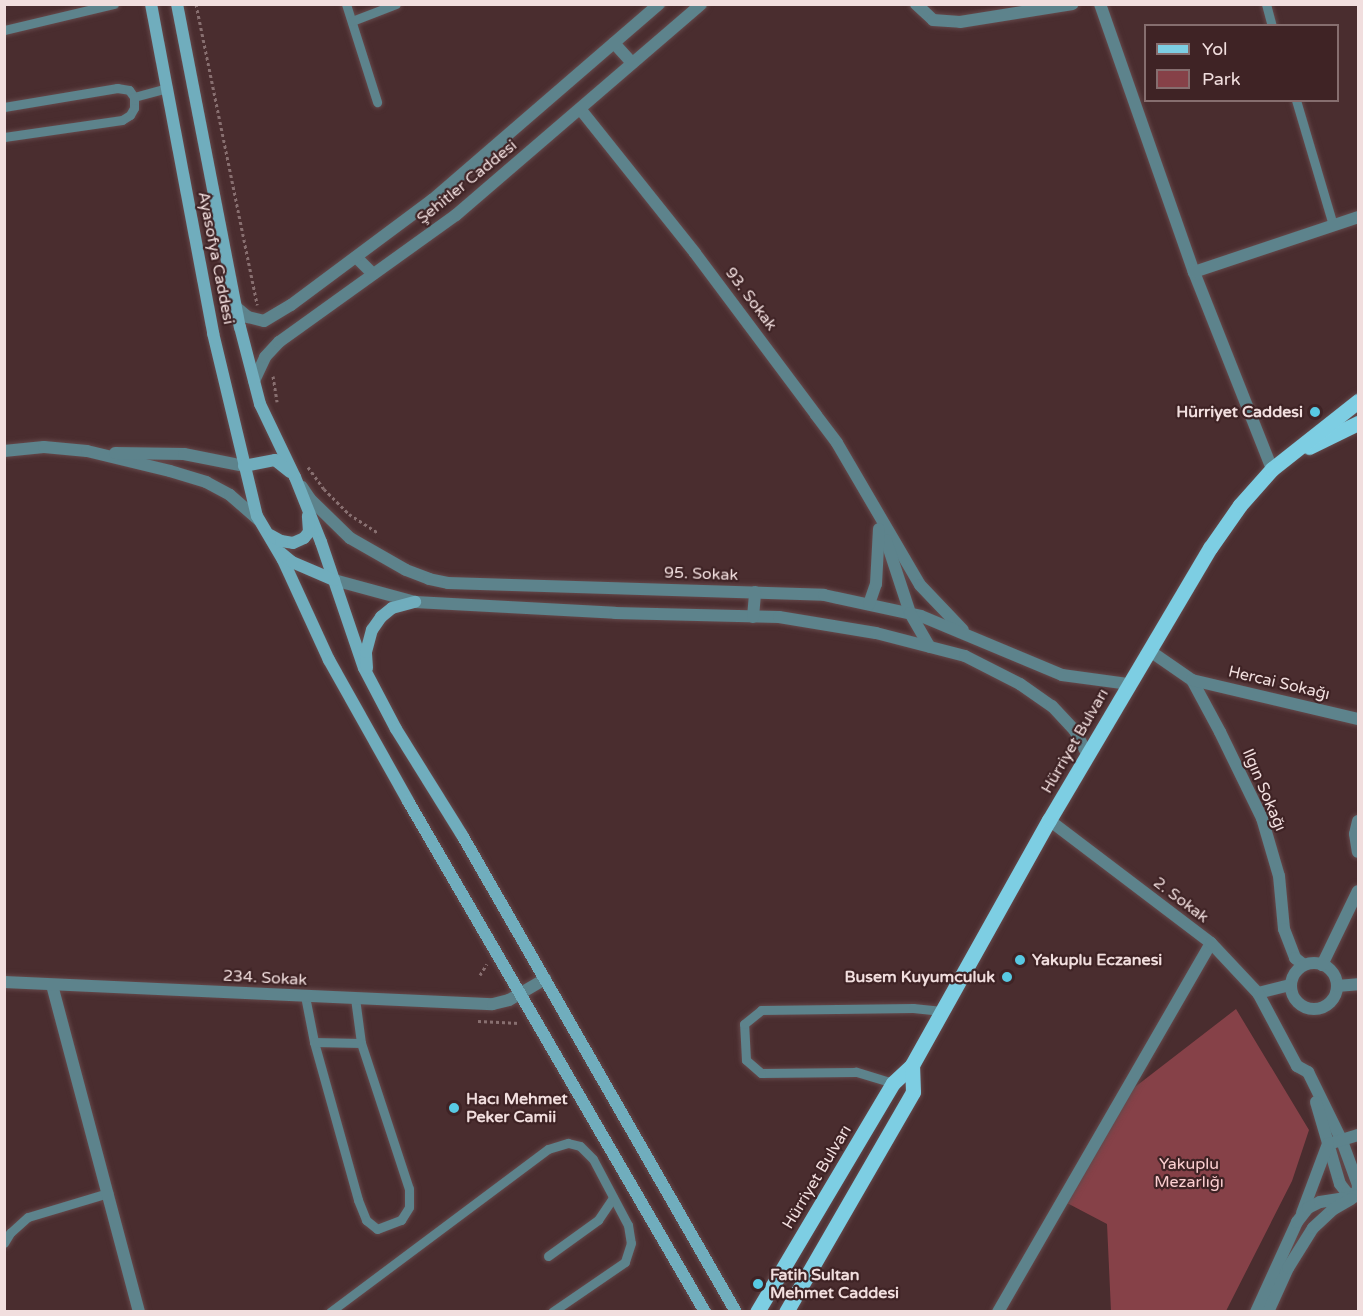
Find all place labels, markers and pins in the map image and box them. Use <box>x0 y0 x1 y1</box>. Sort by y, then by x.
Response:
place label: Hürriyet Caddesi <box>1176 402 1303 422</box>
marker: Hürriyet Caddesi <box>1308 405 1322 419</box>
place label: Yakuplu Eczanesi <box>1032 950 1162 970</box>
marker: Yakuplu Eczanesi <box>1013 953 1027 967</box>
place label: Busem Kuyumculuk <box>844 967 995 987</box>
marker: Busem Kuyumculuk <box>1000 970 1014 984</box>
place label: Hacı Mehmet Peker Camii <box>466 1089 568 1127</box>
marker: Hacı Mehmet Peker Camii <box>447 1101 461 1115</box>
place label: Fatih Sultan Mehmet Caddesi <box>770 1265 899 1303</box>
marker: Fatih Sultan Mehmet Caddesi <box>751 1277 765 1291</box>

